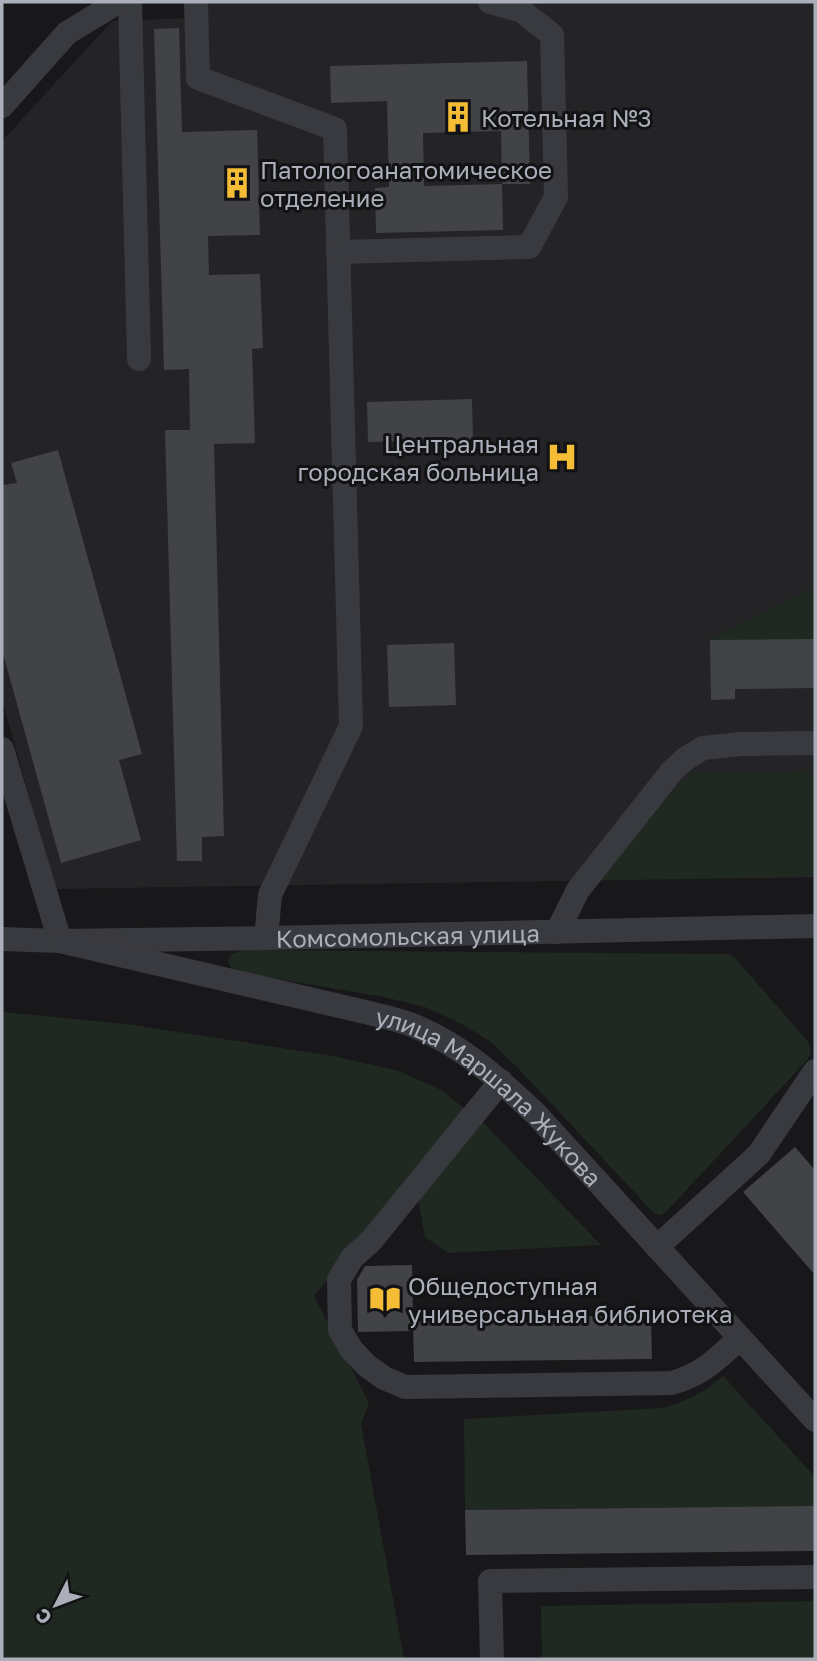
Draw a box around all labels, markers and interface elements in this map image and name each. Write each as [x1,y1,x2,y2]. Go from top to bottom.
building icon: Котельная №3 [441,100,475,134]
place label: Котельная №3 [481,103,652,132]
place label: Патологоанатомическое отделение [260,155,552,212]
building icon: Патологоанатомическое отделение [220,166,254,200]
place label: Центральная городская больница [297,429,539,486]
hospital icon: Центральная городская больница [545,440,579,474]
street label: Комсомольская улица [276,918,540,952]
street label: улица Маршала Жукова [373,1001,608,1192]
place label: Общедоступная универсальная библиотека [408,1271,732,1328]
library icon: Общедоступная универсальная библиотека [368,1282,402,1316]
north arrow [21,1570,91,1640]
text: С [30,1604,56,1629]

